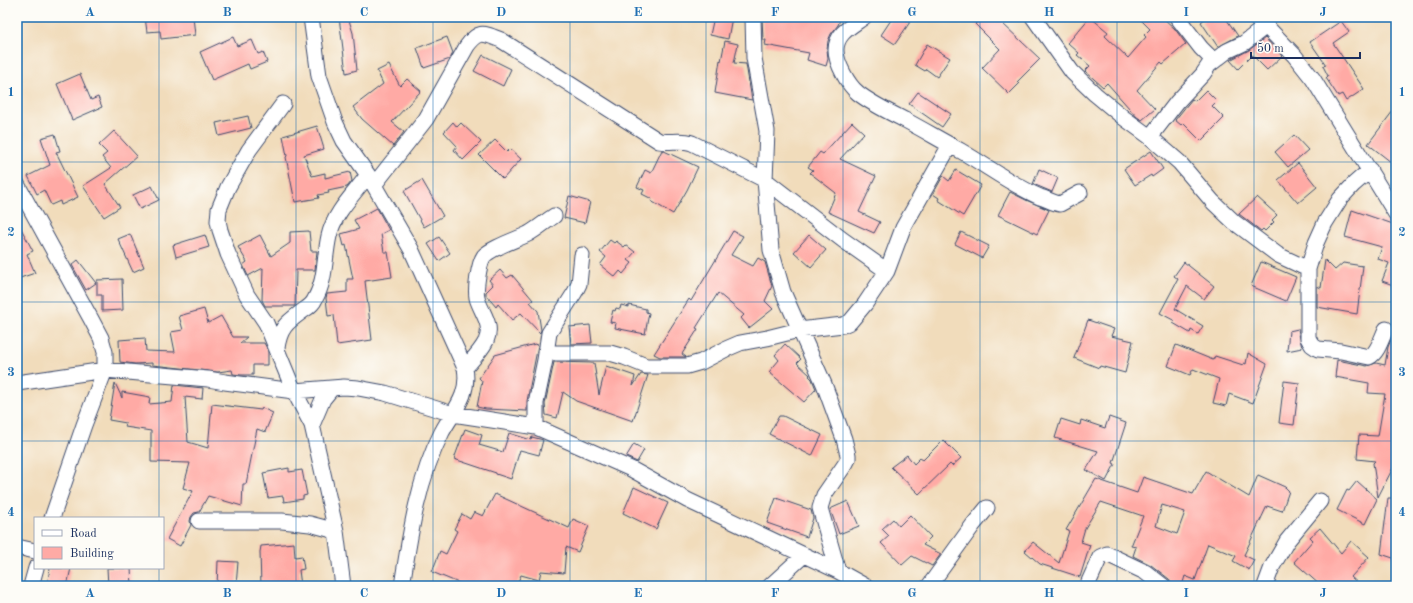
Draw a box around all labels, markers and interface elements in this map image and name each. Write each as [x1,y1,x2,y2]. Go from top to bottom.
text: A [85,6,95,19]
text: B [222,6,232,19]
text: C [360,6,368,19]
text: D [496,6,506,19]
text: E [634,6,643,19]
text: F [771,6,780,19]
text: G [907,6,917,19]
text: H [1044,6,1055,19]
text: I [1183,6,1189,19]
text: J [1319,6,1327,19]
scale bar [1251,34,1360,60]
text: 50 m [1257,42,1284,55]
text: 1 [7,86,15,99]
text: 1 [1398,86,1406,99]
text: 2 [7,226,15,239]
text: 2 [1398,226,1406,239]
text: 3 [7,366,15,379]
text: 3 [1398,366,1406,379]
text: 4 [7,506,15,519]
text: 4 [1398,506,1406,519]
legend [34,517,164,569]
text: Road [70,528,97,540]
text: Building [70,548,114,560]
text: A [85,587,95,600]
text: B [222,587,232,600]
text: C [360,587,368,600]
text: D [496,587,506,600]
text: E [634,587,643,600]
text: F [771,587,780,600]
text: G [907,587,917,600]
text: H [1044,587,1055,600]
text: I [1183,587,1189,600]
text: J [1319,587,1327,600]

